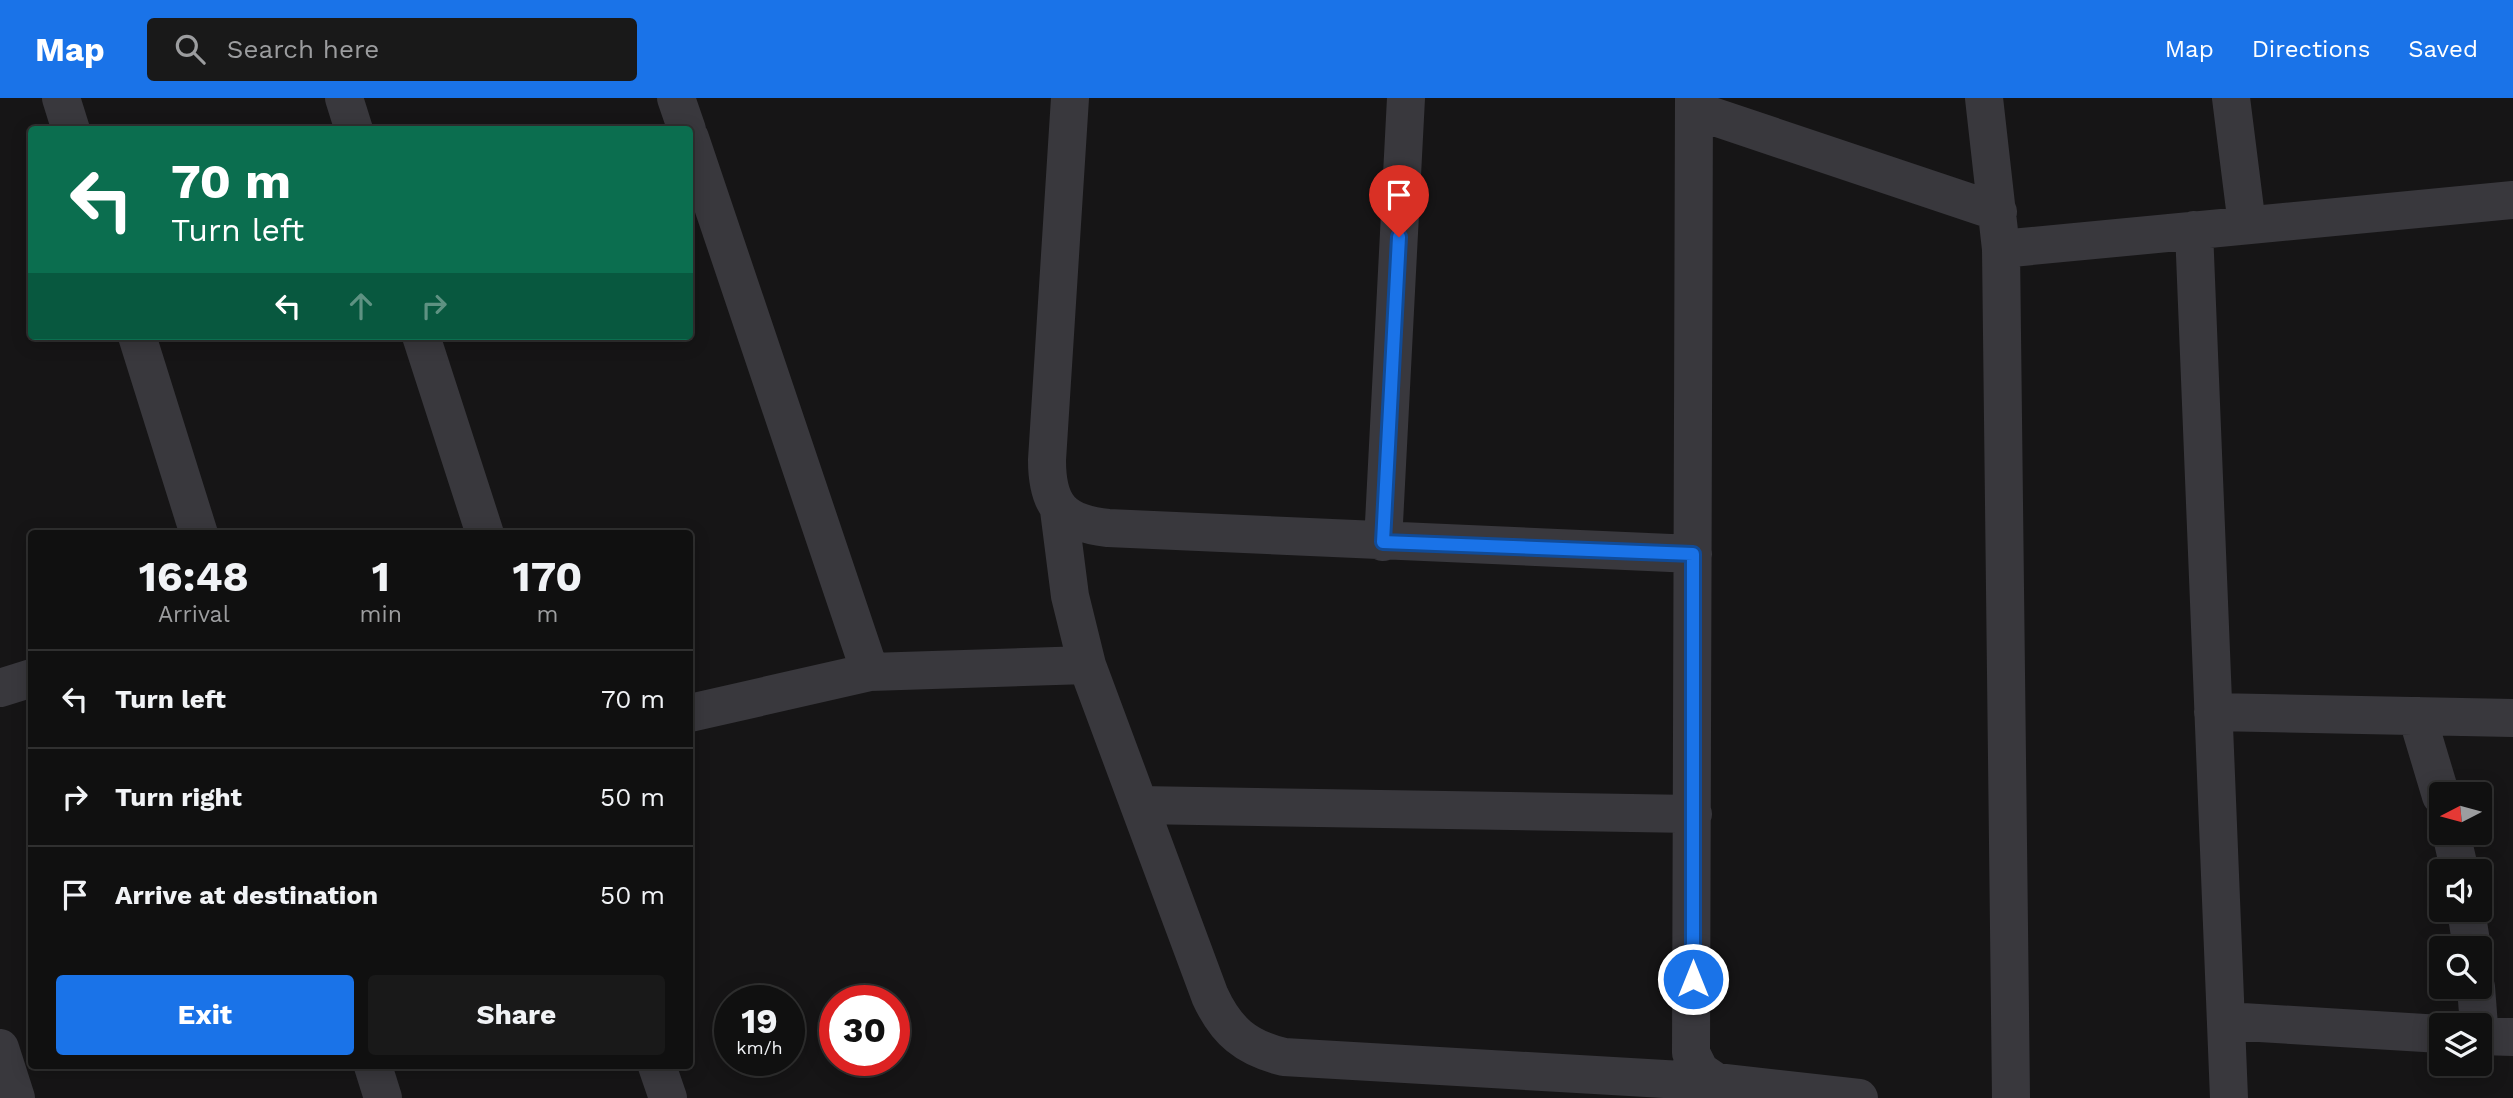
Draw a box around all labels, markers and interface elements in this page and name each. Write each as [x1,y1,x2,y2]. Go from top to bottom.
search box [147,18,637,81]
text: Map [35,30,105,69]
icon: search [171,30,209,68]
text: Search here [227,34,379,64]
text: Map [2165,35,2214,63]
text: Directions [2252,35,2370,63]
text: Saved [2408,35,2478,63]
text: 70 m [171,152,291,210]
icon: left [56,154,147,245]
pin [1369,165,1429,237]
icon: arrive [1380,176,1418,214]
text: Turn left [171,211,304,249]
icon: left [269,287,307,325]
icon: ahead [342,287,380,325]
icon: right [415,287,453,325]
text: 16:48 [139,552,249,601]
text: 1 [372,552,390,601]
text: 170 [513,552,582,601]
text: Arrival [158,601,230,628]
text: min [360,601,402,628]
text: m [536,601,558,628]
icon: left [56,680,94,718]
text: Turn left [115,684,226,714]
text: 70 m [601,684,665,714]
icon: right [56,778,94,816]
text: Turn right [115,782,242,812]
text: 50 m [600,782,665,812]
north arrow [2429,782,2492,845]
map controls [2429,782,2492,1076]
button: sound [2429,859,2492,922]
icon: arrive [56,876,94,914]
text: Arrive at destination [115,880,378,910]
text: 50 m [600,880,665,910]
button: search [2429,936,2492,999]
position arrow [1656,942,1730,1016]
button: Exit [56,975,354,1055]
button: Share [368,975,665,1055]
speed limit sign: 30 [819,985,910,1076]
text: 19 [741,1000,778,1042]
button: layers [2429,1013,2492,1076]
text: km/h [736,1037,783,1058]

